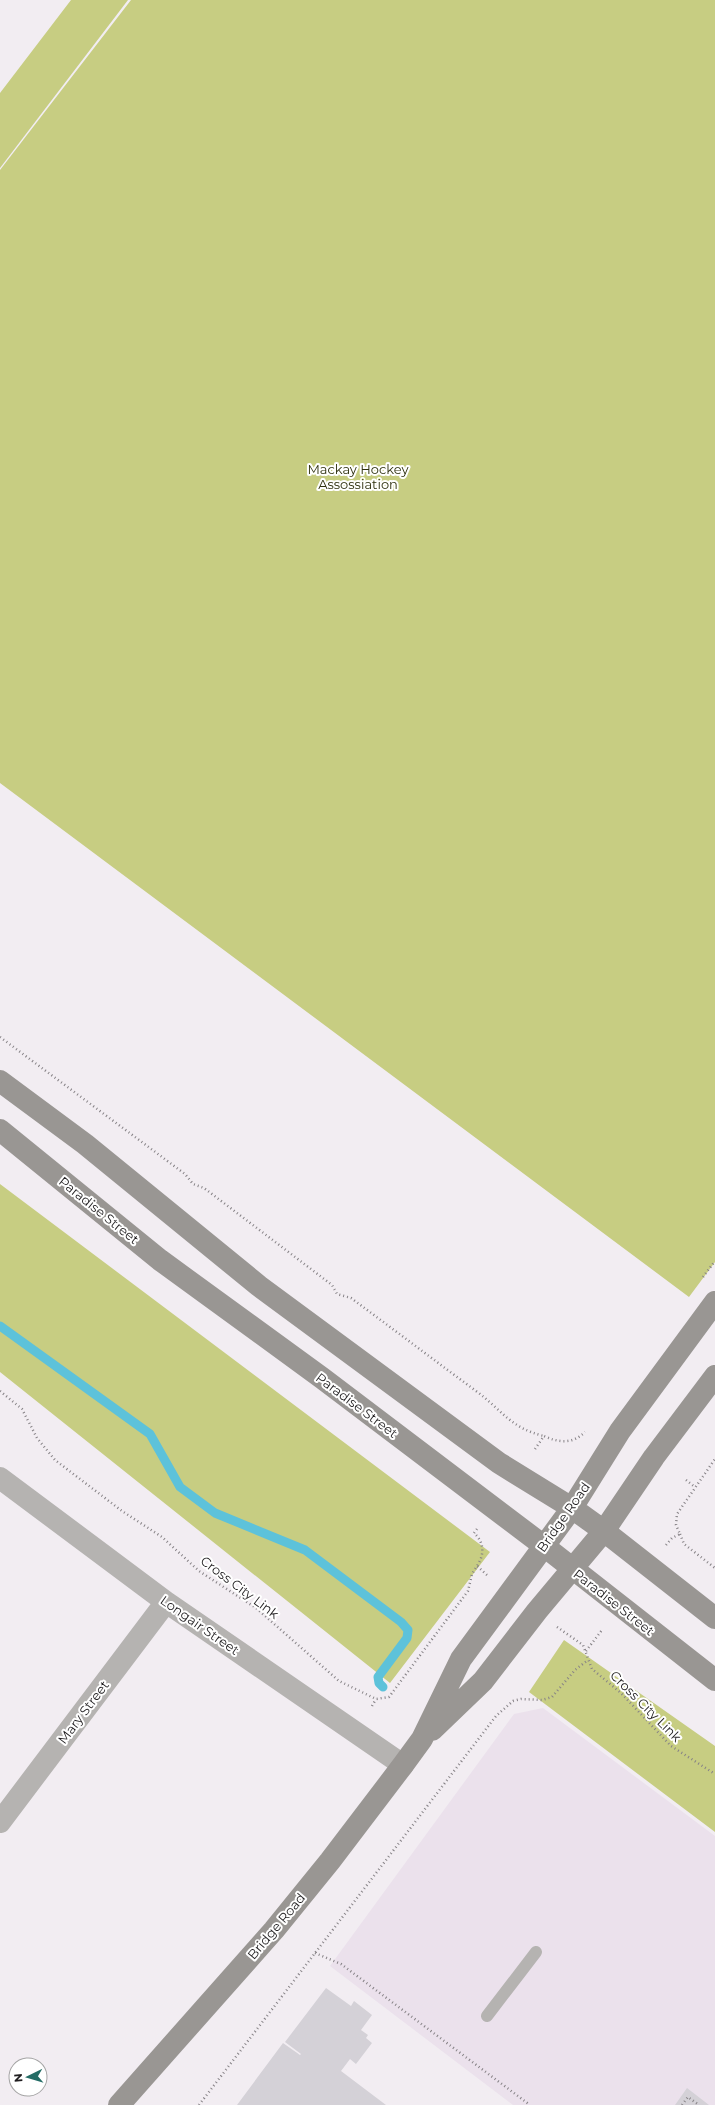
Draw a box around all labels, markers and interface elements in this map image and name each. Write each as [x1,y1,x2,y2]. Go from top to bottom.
park label: Mackay Hockey Assossiation [307,461,409,492]
street label: Paradise Street [56,1173,142,1247]
street label: Paradise Street [313,1369,401,1441]
street label: Bridge Road [533,1479,593,1555]
street label: Cross City Link [198,1552,283,1622]
street label: Paradise Street [570,1565,658,1639]
street label: Longair Street [158,1592,242,1658]
street label: Cross City Link [607,1667,685,1745]
street label: Mary Street [54,1677,112,1747]
street label: Bridge Road [244,1890,308,1962]
north arrow [8,2057,48,2097]
text: N [11,2073,25,2083]

